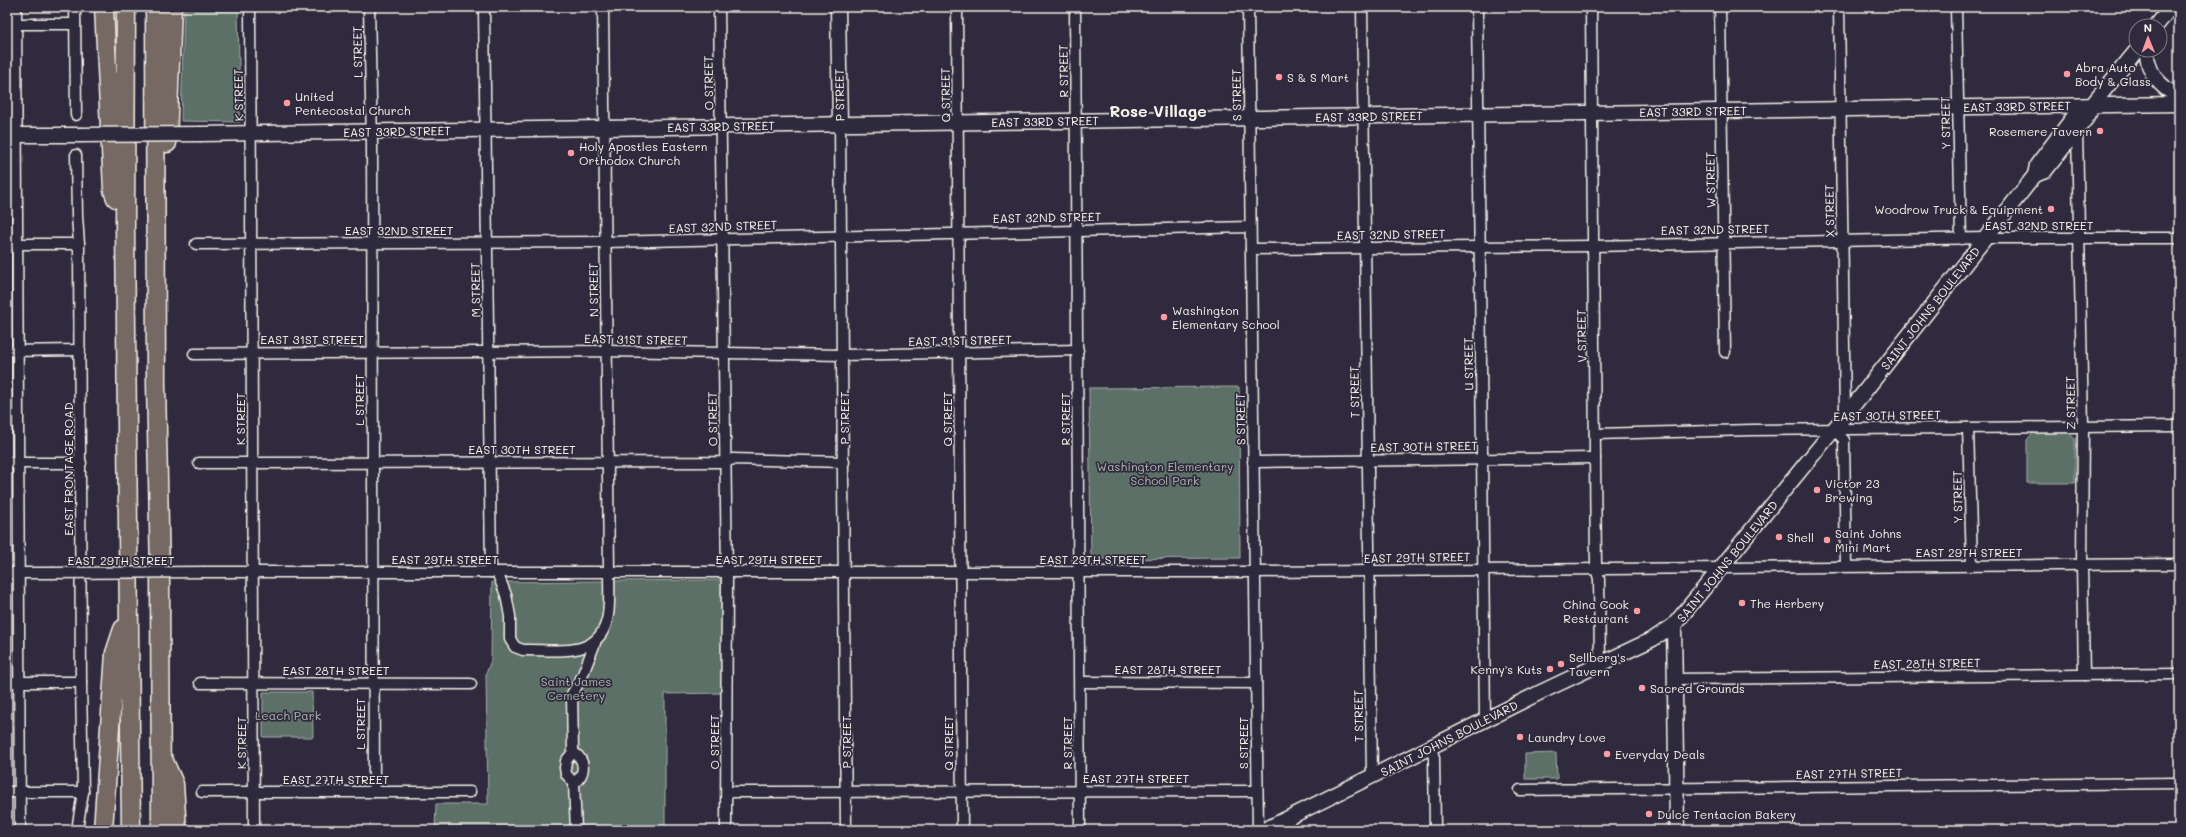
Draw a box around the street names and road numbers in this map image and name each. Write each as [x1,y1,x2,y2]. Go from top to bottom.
street label: L STREET [349,26,365,78]
street label: R STREET [1055,44,1071,98]
street label: O STREET [700,55,716,111]
street label: Q STREET [937,67,953,123]
street label: K STREET [230,68,246,121]
street label: P STREET [831,68,847,122]
street label: S STREET [1228,68,1244,121]
street label: Y STREET [1937,96,1953,150]
street label: EAST 33RD STREET [1963,97,2071,115]
street label: EAST 33RD STREET [1639,102,1747,120]
street label: EAST 33RD STREET [1315,107,1423,125]
street label: EAST 33RD STREET [991,112,1099,130]
street label: EAST 33RD STREET [667,117,775,135]
street label: EAST 33RD STREET [343,122,451,140]
street label: W STREET [1702,152,1718,208]
street label: X STREET [1821,184,1837,238]
street label: EAST 32ND STREET [993,208,1102,226]
street label: EAST 32ND STREET [668,216,778,236]
street label: EAST 32ND STREET [1985,217,2094,233]
street label: EAST 32ND STREET [1661,220,1770,238]
street label: EAST 32ND STREET [345,222,454,238]
street label: EAST 32ND STREET [1337,225,1446,243]
street label: SAINT JOHNS BOULEVARD [1877,243,1983,373]
street label: M STREET [467,262,483,318]
street label: N STREET [585,262,601,317]
street label: V STREET [1573,309,1589,363]
street label: EAST 31ST STREET [584,330,688,348]
street label: EAST 31ST STREET [260,331,364,347]
street label: EAST 31ST STREET [908,331,1012,349]
street label: U STREET [1460,337,1476,391]
street label: T STREET [1346,366,1362,418]
street label: L STREET [351,374,367,426]
street label: Z STREET [2062,376,2078,430]
street label: O STREET [704,391,720,447]
street label: P STREET [836,391,852,444]
street label: Q STREET [939,391,955,446]
street label: K STREET [232,392,248,445]
street label: R STREET [1057,392,1073,446]
street label: S STREET [1232,392,1248,445]
street label: EAST FRONTAGE ROAD [60,402,76,536]
street label: EAST 30TH STREET [1833,406,1941,424]
street label: EAST 30TH STREET [1370,437,1478,455]
street label: EAST 30TH STREET [468,441,576,457]
street label: Y STREET [1949,470,1965,524]
street label: SAINT JOHNS BOULEVARD [1673,497,1781,625]
street label: EAST 29TH STREET [1916,544,2023,560]
street label: EAST 29TH STREET [1363,548,1471,566]
street label: EAST 29TH STREET [392,551,499,567]
street label: EAST 29TH STREET [716,551,823,567]
street label: EAST 29TH STREET [1040,551,1147,567]
street label: EAST 29TH STREET [68,552,175,568]
street label: EAST 28TH STREET [1873,654,1981,672]
street label: EAST 28TH STREET [1114,661,1222,677]
street label: EAST 28TH STREET [282,662,390,678]
street label: T STREET [1350,690,1366,742]
street label: SAINT JOHNS BOULEVARD [1378,696,1520,780]
street label: L STREET [352,698,368,750]
street label: O STREET [706,714,722,769]
street label: P STREET [838,715,854,768]
street label: Q STREET [940,715,956,770]
street label: K STREET [233,716,249,769]
street label: R STREET [1059,716,1075,770]
street label: S STREET [1235,717,1251,769]
street label: EAST 27TH STREET [1796,764,1903,782]
street label: EAST 27TH STREET [1083,770,1190,786]
street label: EAST 27TH STREET [283,771,390,787]

